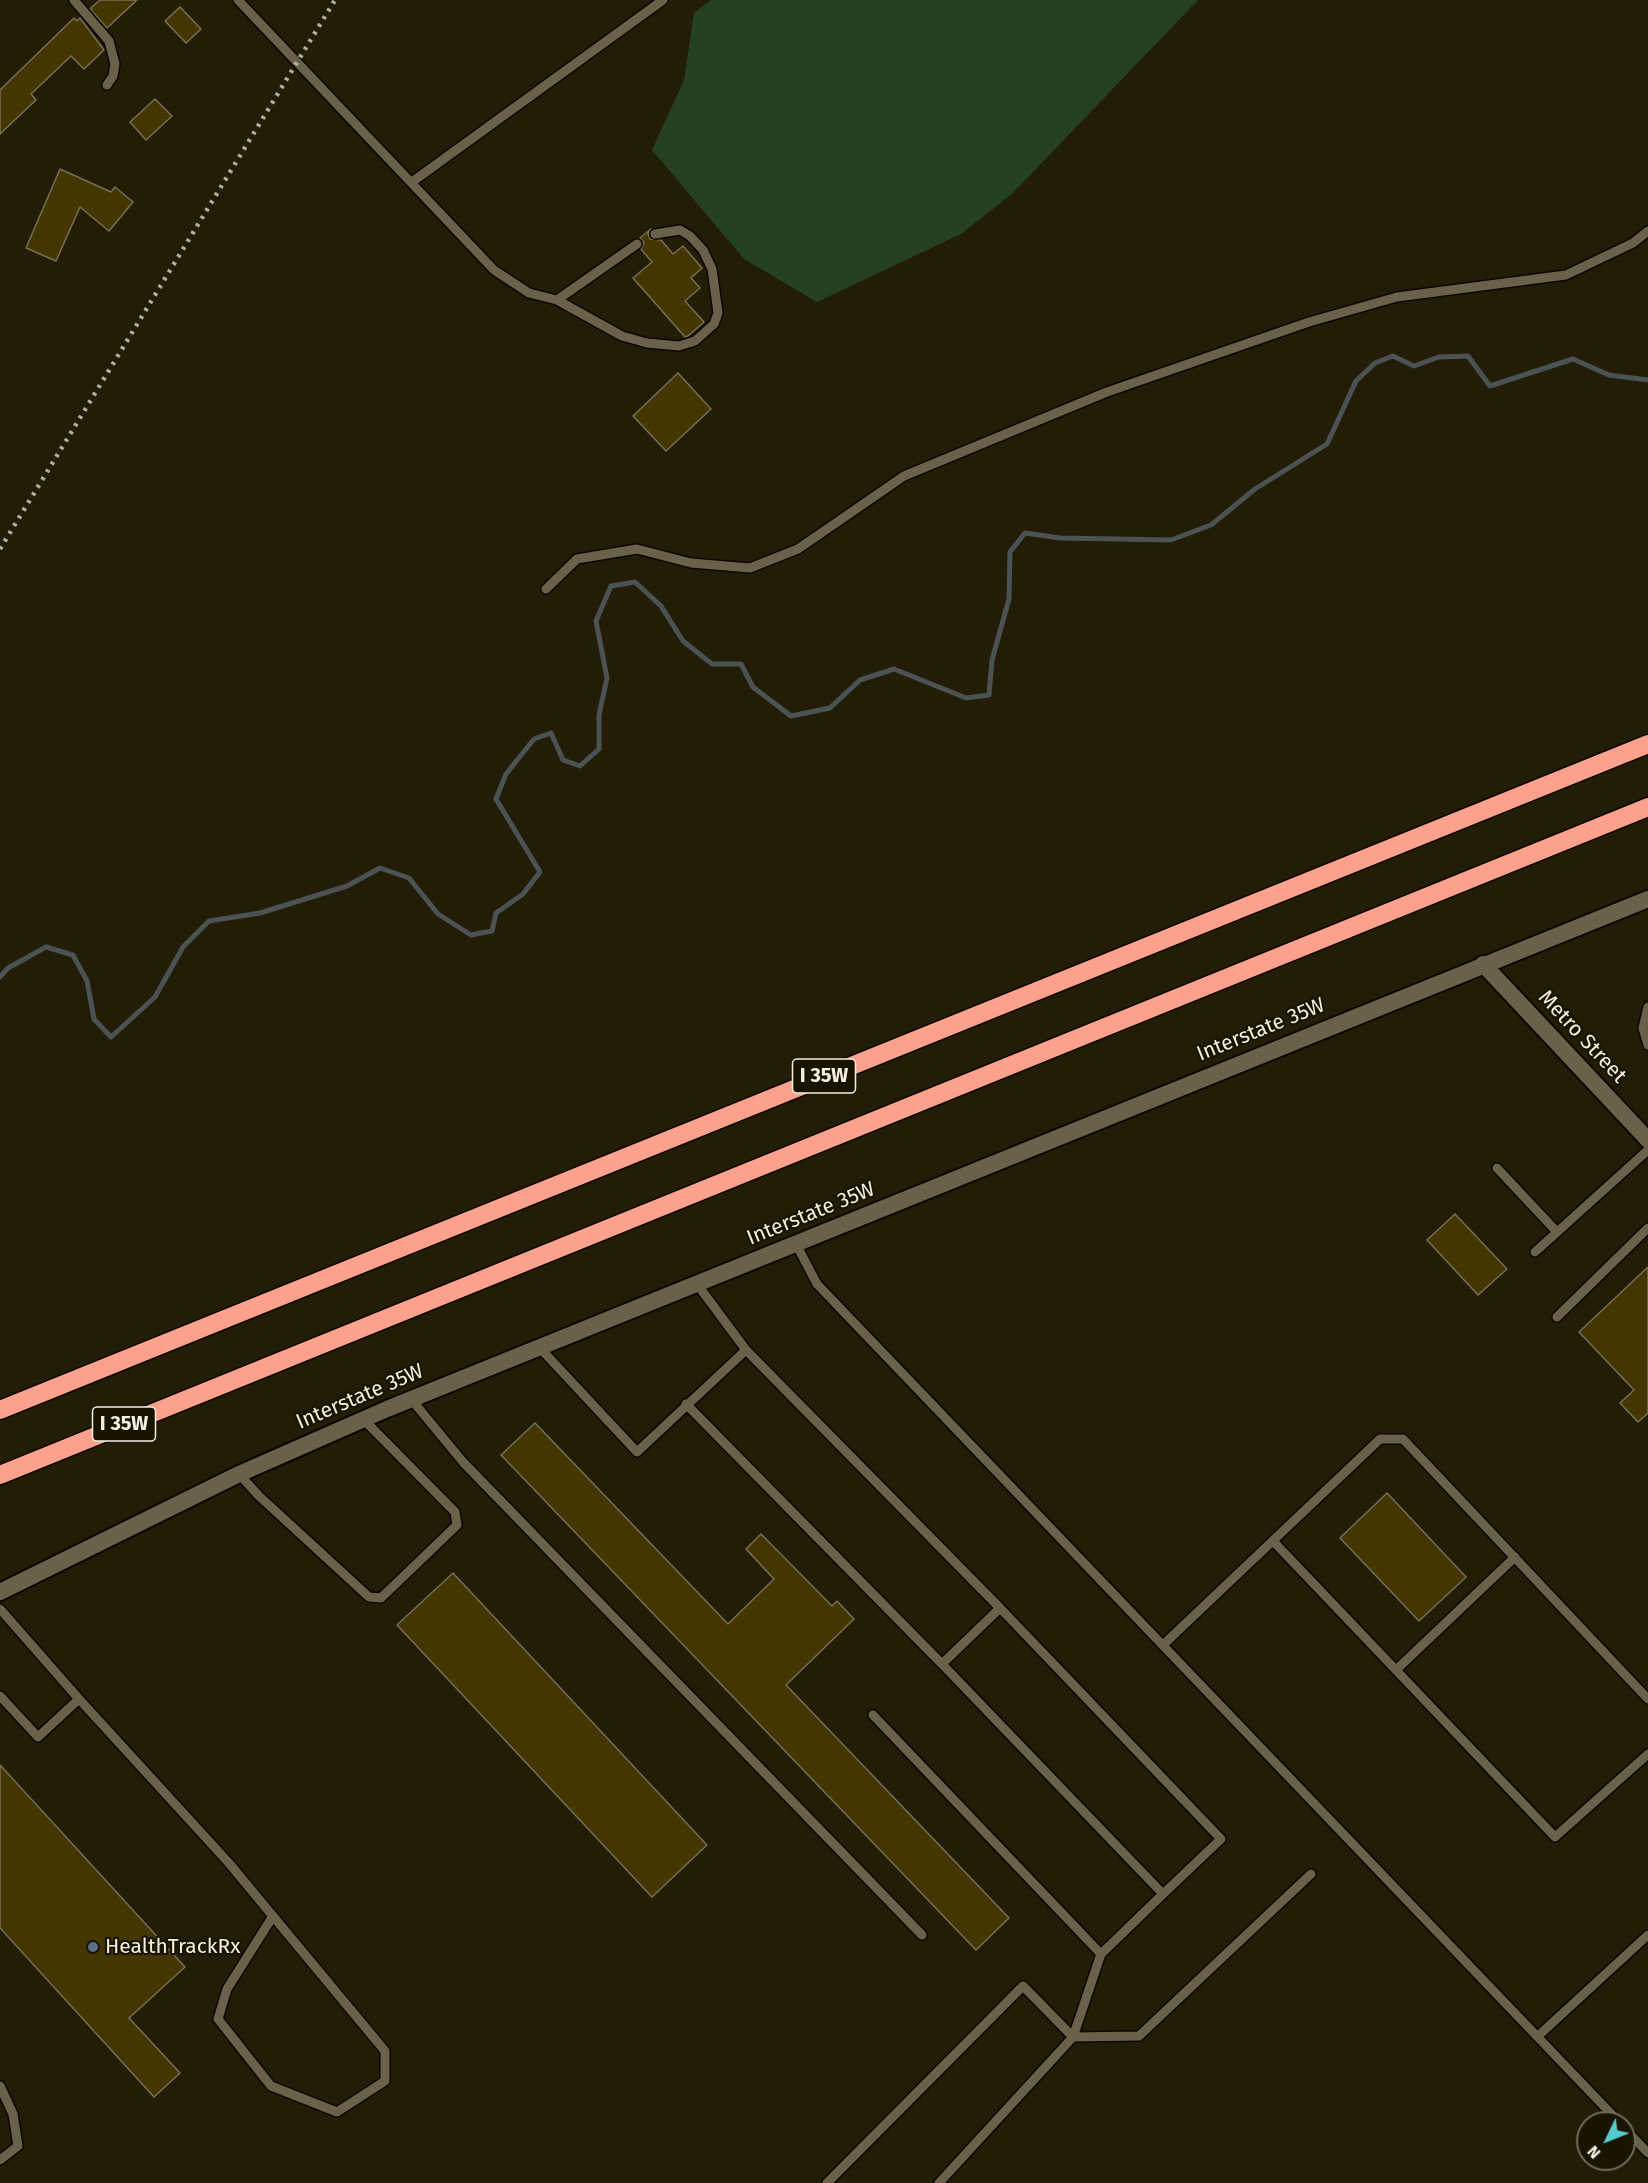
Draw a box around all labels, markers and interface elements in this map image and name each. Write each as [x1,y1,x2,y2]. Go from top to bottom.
street label: Metro Street [1533,985,1631,1089]
street label: Interstate 35W [1193,993,1329,1067]
road number: I 35W [792,1059,856,1093]
street label: Interstate 35W [743,1177,879,1251]
street label: Interstate 35W [293,1359,427,1435]
road number: I 35W [92,1407,156,1441]
place label: HealthTrackRx [105,1934,240,1960]
marker: HealthTrackRx [86,1940,100,1954]
north arrow [1576,2111,1636,2171]
text: N [1583,2142,1605,2163]

